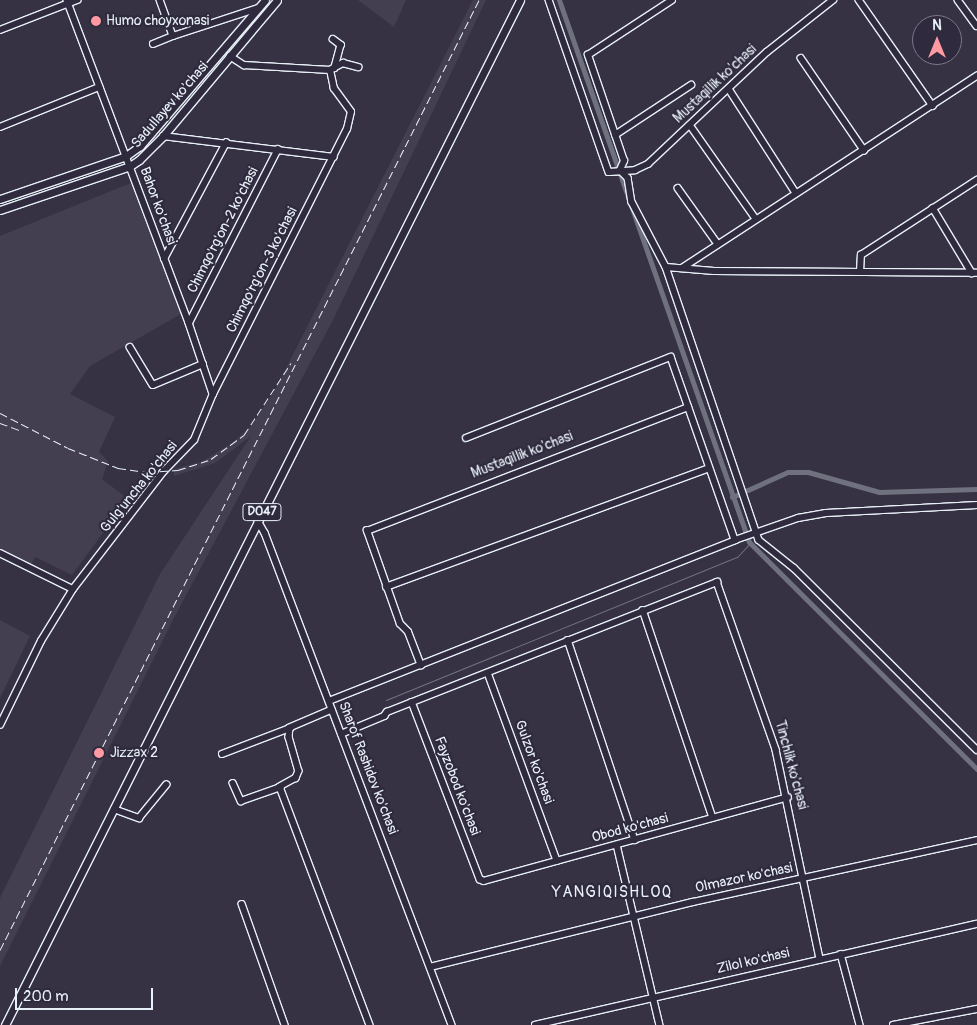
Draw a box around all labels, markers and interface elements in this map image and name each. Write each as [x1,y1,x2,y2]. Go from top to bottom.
place label: Humo choyxonasi [106,13,209,29]
marker: Humo choyxonasi [90,15,102,27]
north arrow [912,15,962,65]
text: N [932,17,942,34]
street label: Mustaqillik ko'chasi [670,41,760,127]
street label: Sadullayev ko'chasi [128,58,212,152]
street label: Chimqo'rg'on-2 ko'chasi [184,164,262,296]
street label: Bahor ko'chasi [136,165,180,247]
street label: Chimqo'rg'on-3 ko'chasi [223,204,301,336]
street label: Mustaqillik ko'chasi [469,428,575,482]
street label: Gulg'uncha ko'chasi [97,438,181,536]
road number: D047 [242,502,282,522]
street label: Sharof Rashidov ko'chasi [335,699,401,837]
street label: Gulzor ko'chasi [511,718,557,806]
street label: Tinchlik ko'chasi [771,719,811,811]
street label: Fayzobod ko'chasi [430,734,484,838]
place label: Jizzax 2 [110,745,158,761]
marker: Jizzax 2 [92,746,106,760]
street label: Obod ko'chasi [590,810,670,846]
street label: Olmazor ko'chasi [694,859,794,897]
district label: YANGIQISHLOQ [550,882,674,902]
street label: Zilol ko'chasi [715,944,791,978]
scale bar [18,978,155,1010]
text: 200 m [23,987,68,1006]

